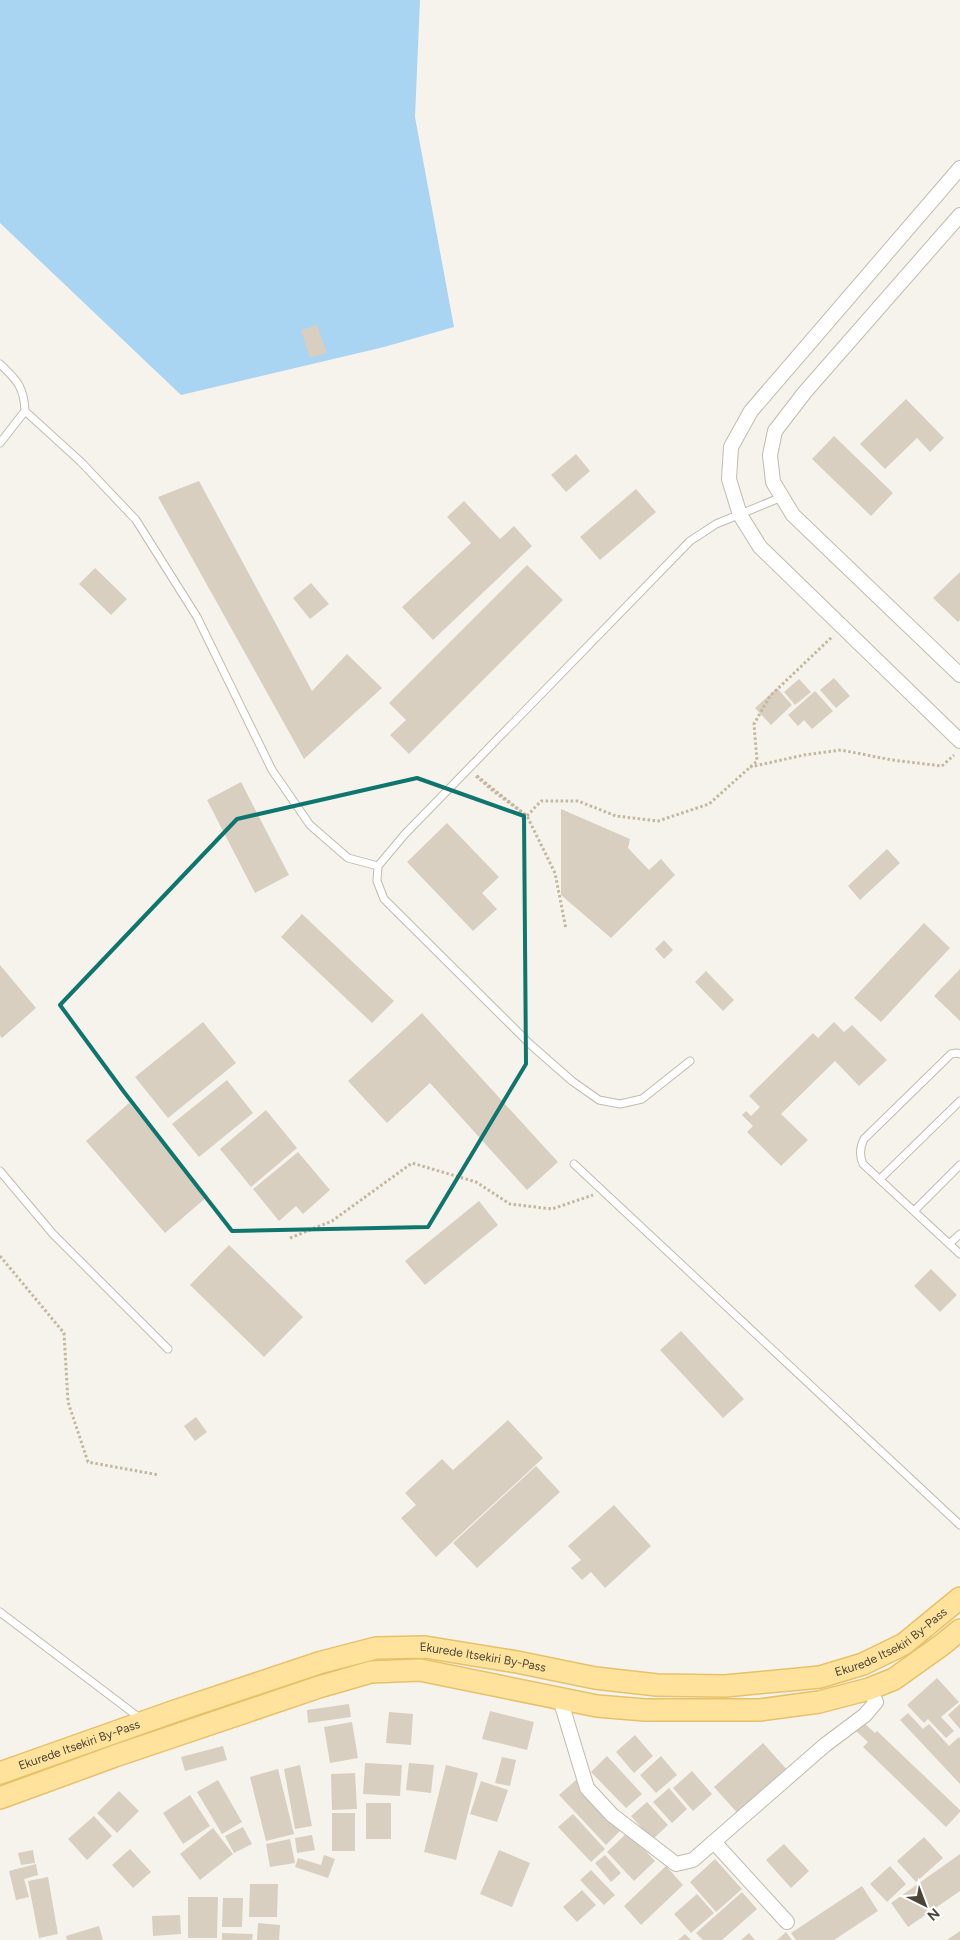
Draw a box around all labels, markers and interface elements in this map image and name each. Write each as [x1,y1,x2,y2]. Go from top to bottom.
street label: Ekurede Itsekiri By-Pass [833,1604,950,1679]
street label: Ekurede Itsekiri By-Pass [419,1640,548,1675]
street label: Ekurede Itsekiri By-Pass [16,1717,142,1773]
north arrow [900,1880,950,1930]
text: N [924,1904,943,1924]

